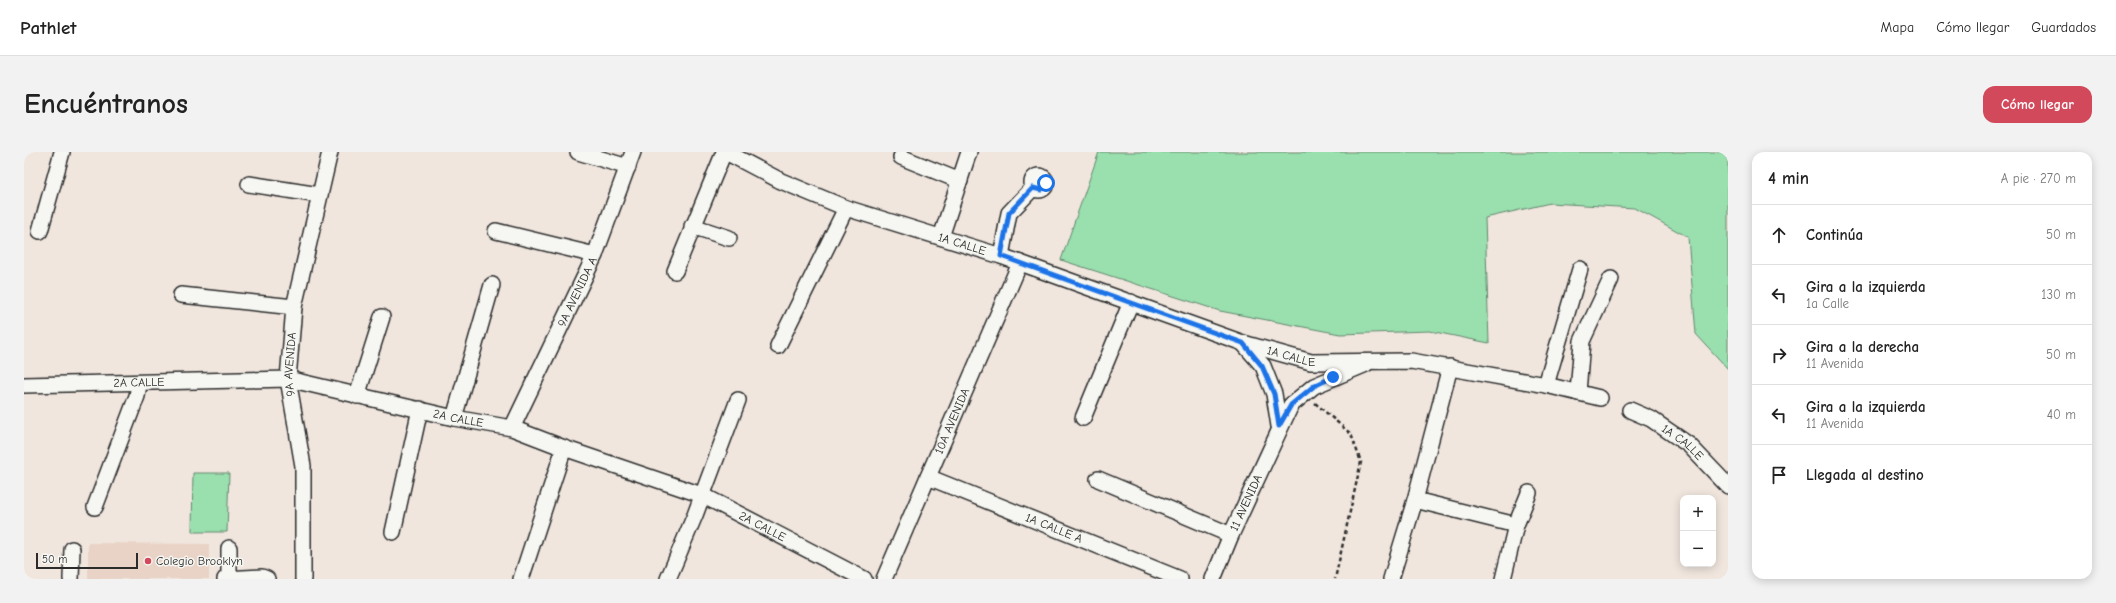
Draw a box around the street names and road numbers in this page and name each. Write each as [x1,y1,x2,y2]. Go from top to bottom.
street label: 1A CALLE [936,230,988,258]
street label: 9A AVENIDA A [555,255,600,329]
street label: 9A AVENIDA [281,332,299,398]
street label: 1A CALLE [1265,343,1315,369]
street label: 2A CALLE [113,375,165,390]
street label: 10A AVENIDA [932,386,972,456]
street label: 2A CALLE [432,406,485,430]
street label: 1A CALLE [1659,421,1706,463]
street label: 11 AVENIDA [1227,472,1265,533]
street label: 2A CALLE [737,508,788,544]
street label: 1A CALLE A [1023,510,1085,546]

